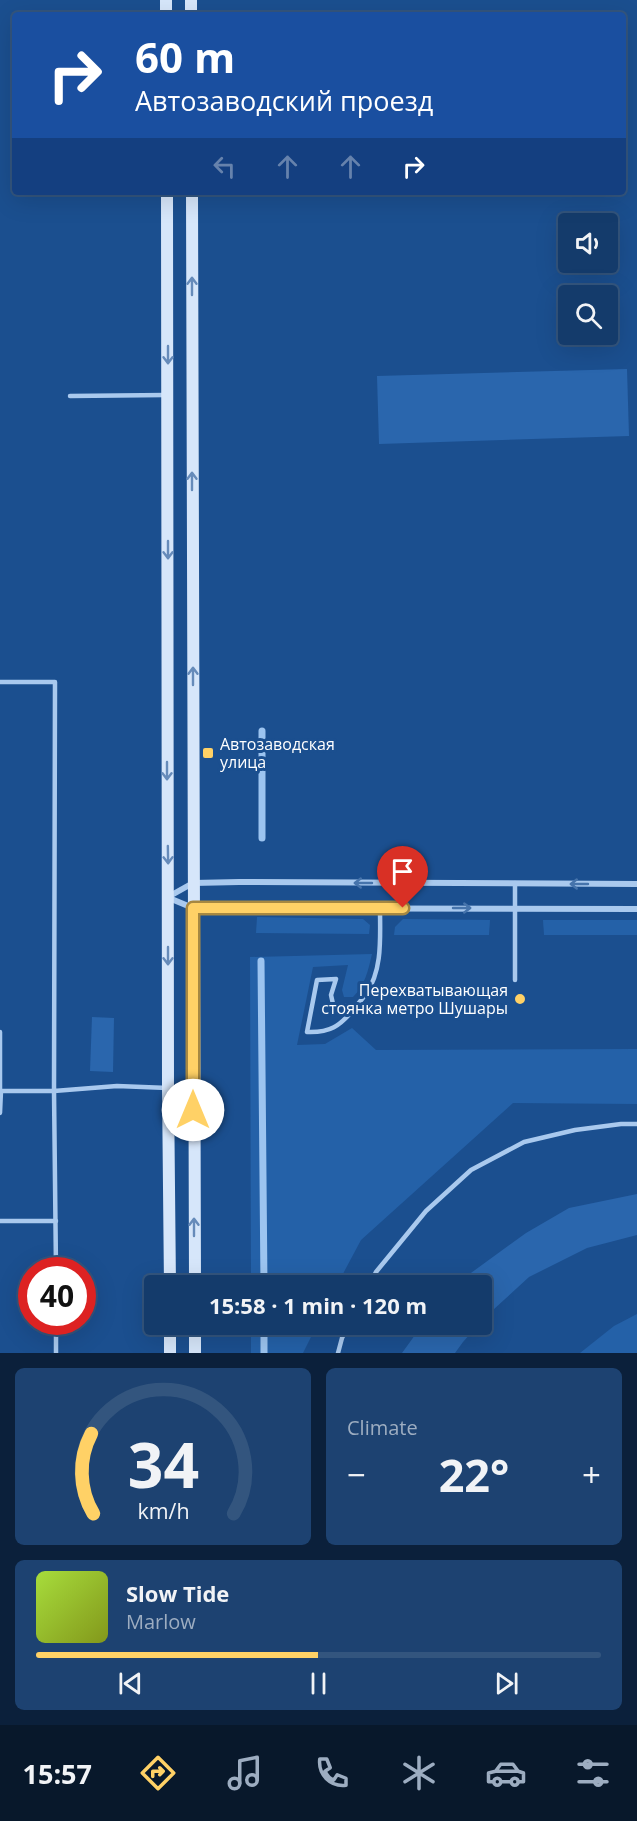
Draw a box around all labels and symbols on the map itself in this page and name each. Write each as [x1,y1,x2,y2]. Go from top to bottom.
one-way arrow [186,276,198,296]
one-way arrow [162,345,174,365]
one-way arrow [186,471,198,491]
one-way arrow [162,540,174,560]
one-way arrow [187,666,199,686]
place label: Автозаводская улица [220,733,335,773]
marker: Автозаводская улица [201,746,215,760]
one-way arrow [161,760,173,780]
one-way arrow [162,844,174,864]
pin [377,846,428,908]
one-way arrow [353,877,373,889]
one-way arrow [569,878,589,890]
one-way arrow [451,902,471,914]
one-way arrow [162,945,174,965]
place label: Перехватывающая стоянка метро Шушары [321,979,508,1019]
marker: Перехватывающая стоянка метро Шушары [513,992,527,1006]
position arrow [161,1078,225,1142]
one-way arrow [188,1218,200,1238]
speed limit sign: 40 [18,1257,96,1335]

